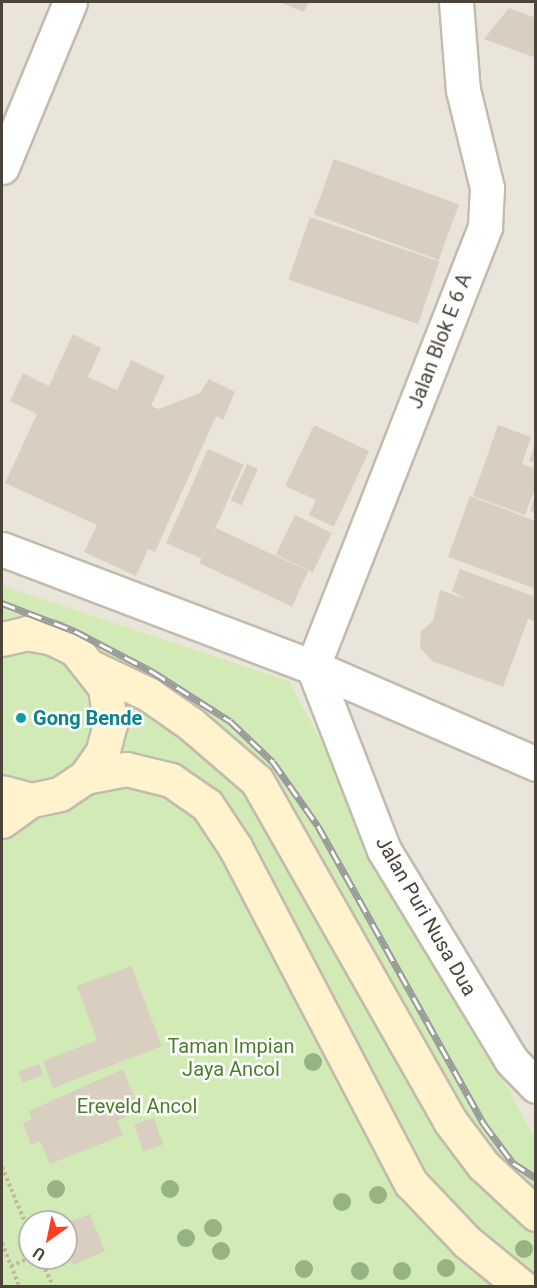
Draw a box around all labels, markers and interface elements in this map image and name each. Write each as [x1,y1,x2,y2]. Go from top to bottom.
street label: Jalan Blok E 6 A [403,270,477,412]
place label: Gong Bende [33,706,142,730]
marker: Gong Bende [14,711,28,725]
street label: Jalan Puri Nusa Dua [371,832,481,1000]
park label: Taman Impian Jaya Ancol [167,1034,295,1081]
park label: Ereveld Ancol [77,1094,197,1118]
north arrow [18,1210,78,1270]
text: U [29,1243,49,1265]

